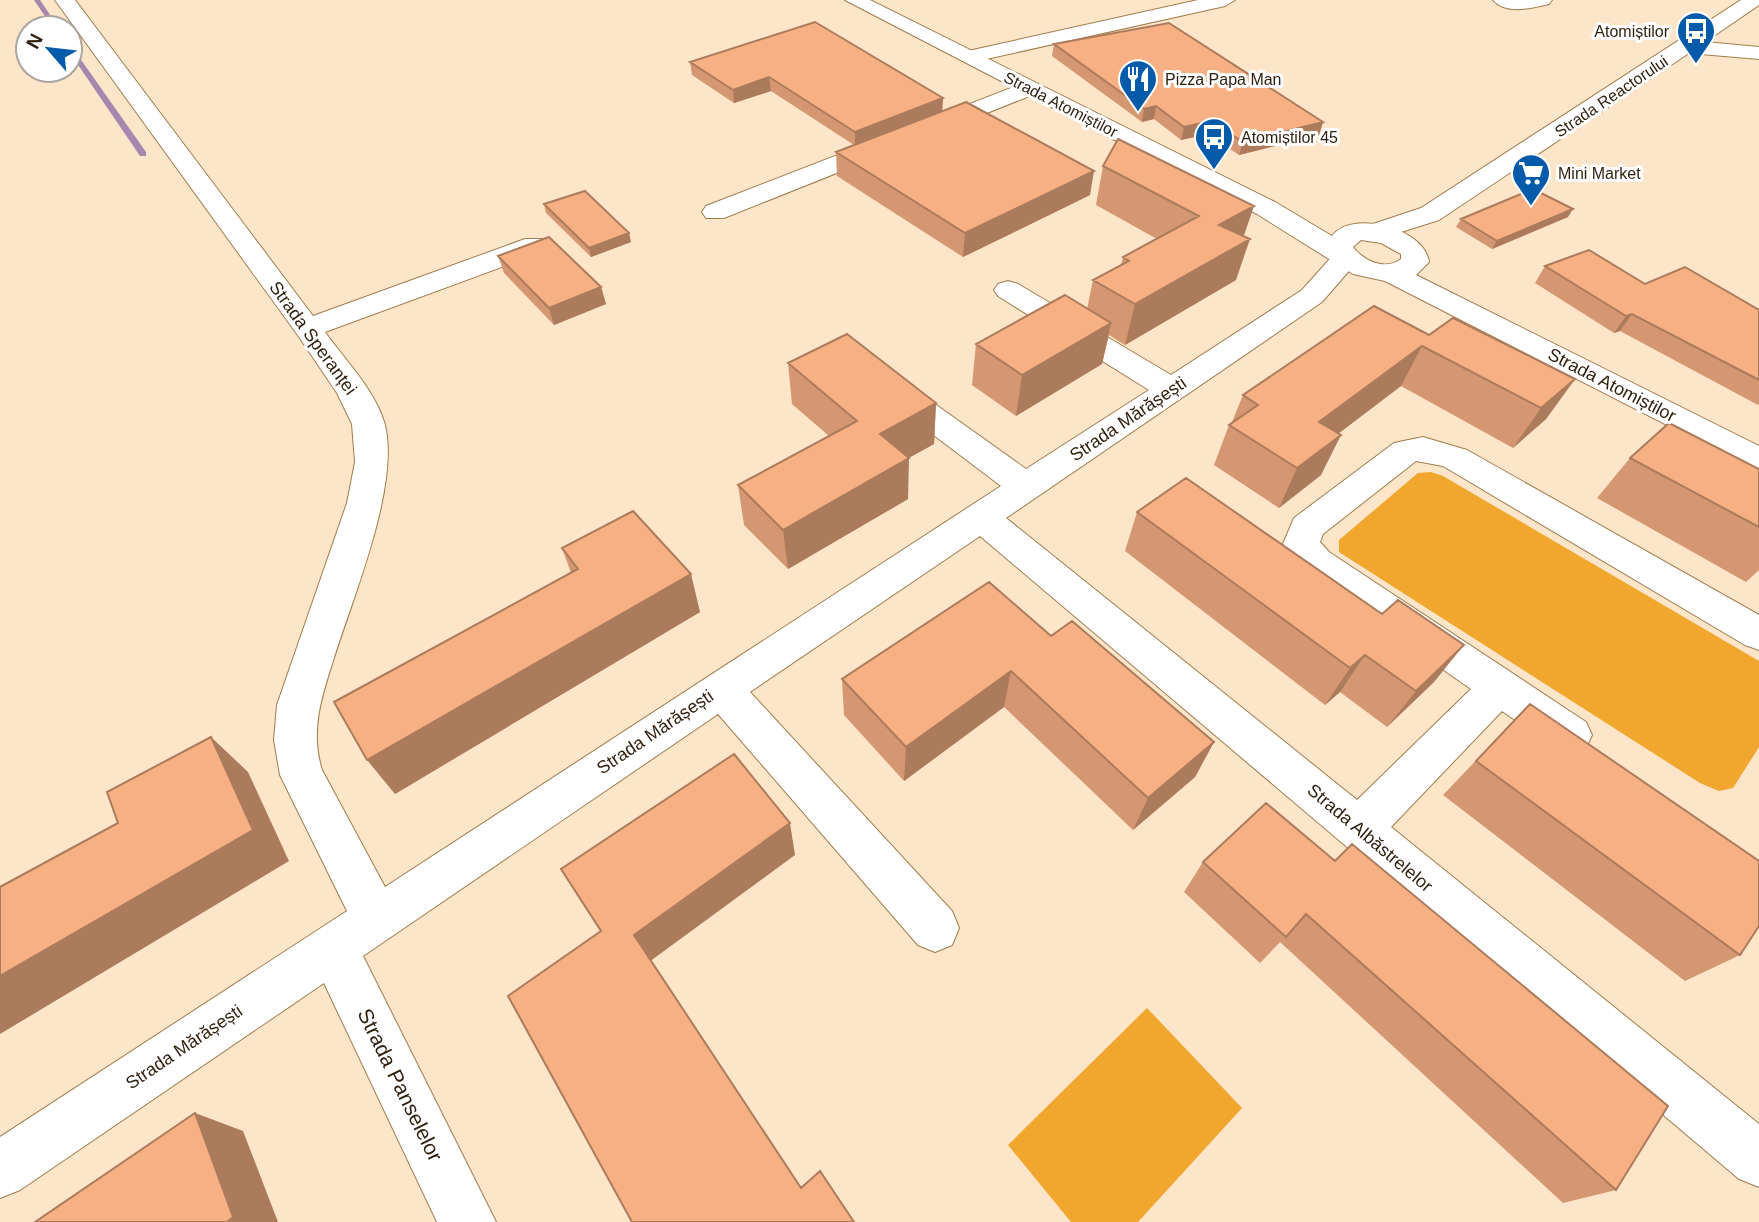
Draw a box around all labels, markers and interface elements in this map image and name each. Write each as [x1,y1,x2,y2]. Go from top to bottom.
bus stop icon: Atomiștilor [1675,10,1717,65]
north arrow [14,14,84,84]
place label: Atomiștilor [1594,23,1670,40]
text: N [22,30,47,52]
street label: Strada Reactorului [1552,52,1671,141]
restaurant icon: Pizza Papa Man [1117,58,1159,113]
street label: Strada Atomiștilor [1001,68,1121,141]
place label: Pizza Papa Man [1165,71,1282,88]
bus stop icon: Atomiștilor 45 [1193,116,1235,171]
place label: Atomiștilor 45 [1241,129,1338,146]
supermarket icon: Mini Market [1510,152,1552,207]
place label: Mini Market [1558,165,1641,182]
street label: Strada Speranței [265,277,361,399]
street label: Strada Atomiștilor [1545,344,1679,426]
street label: Strada Mărășești [1066,373,1190,465]
street label: Strada Mărășești [593,686,717,778]
street label: Strada Albăstrelelor [1303,780,1437,896]
street label: Strada Mărășești [122,1001,246,1093]
street label: Strada Panselelor [354,1005,447,1165]

